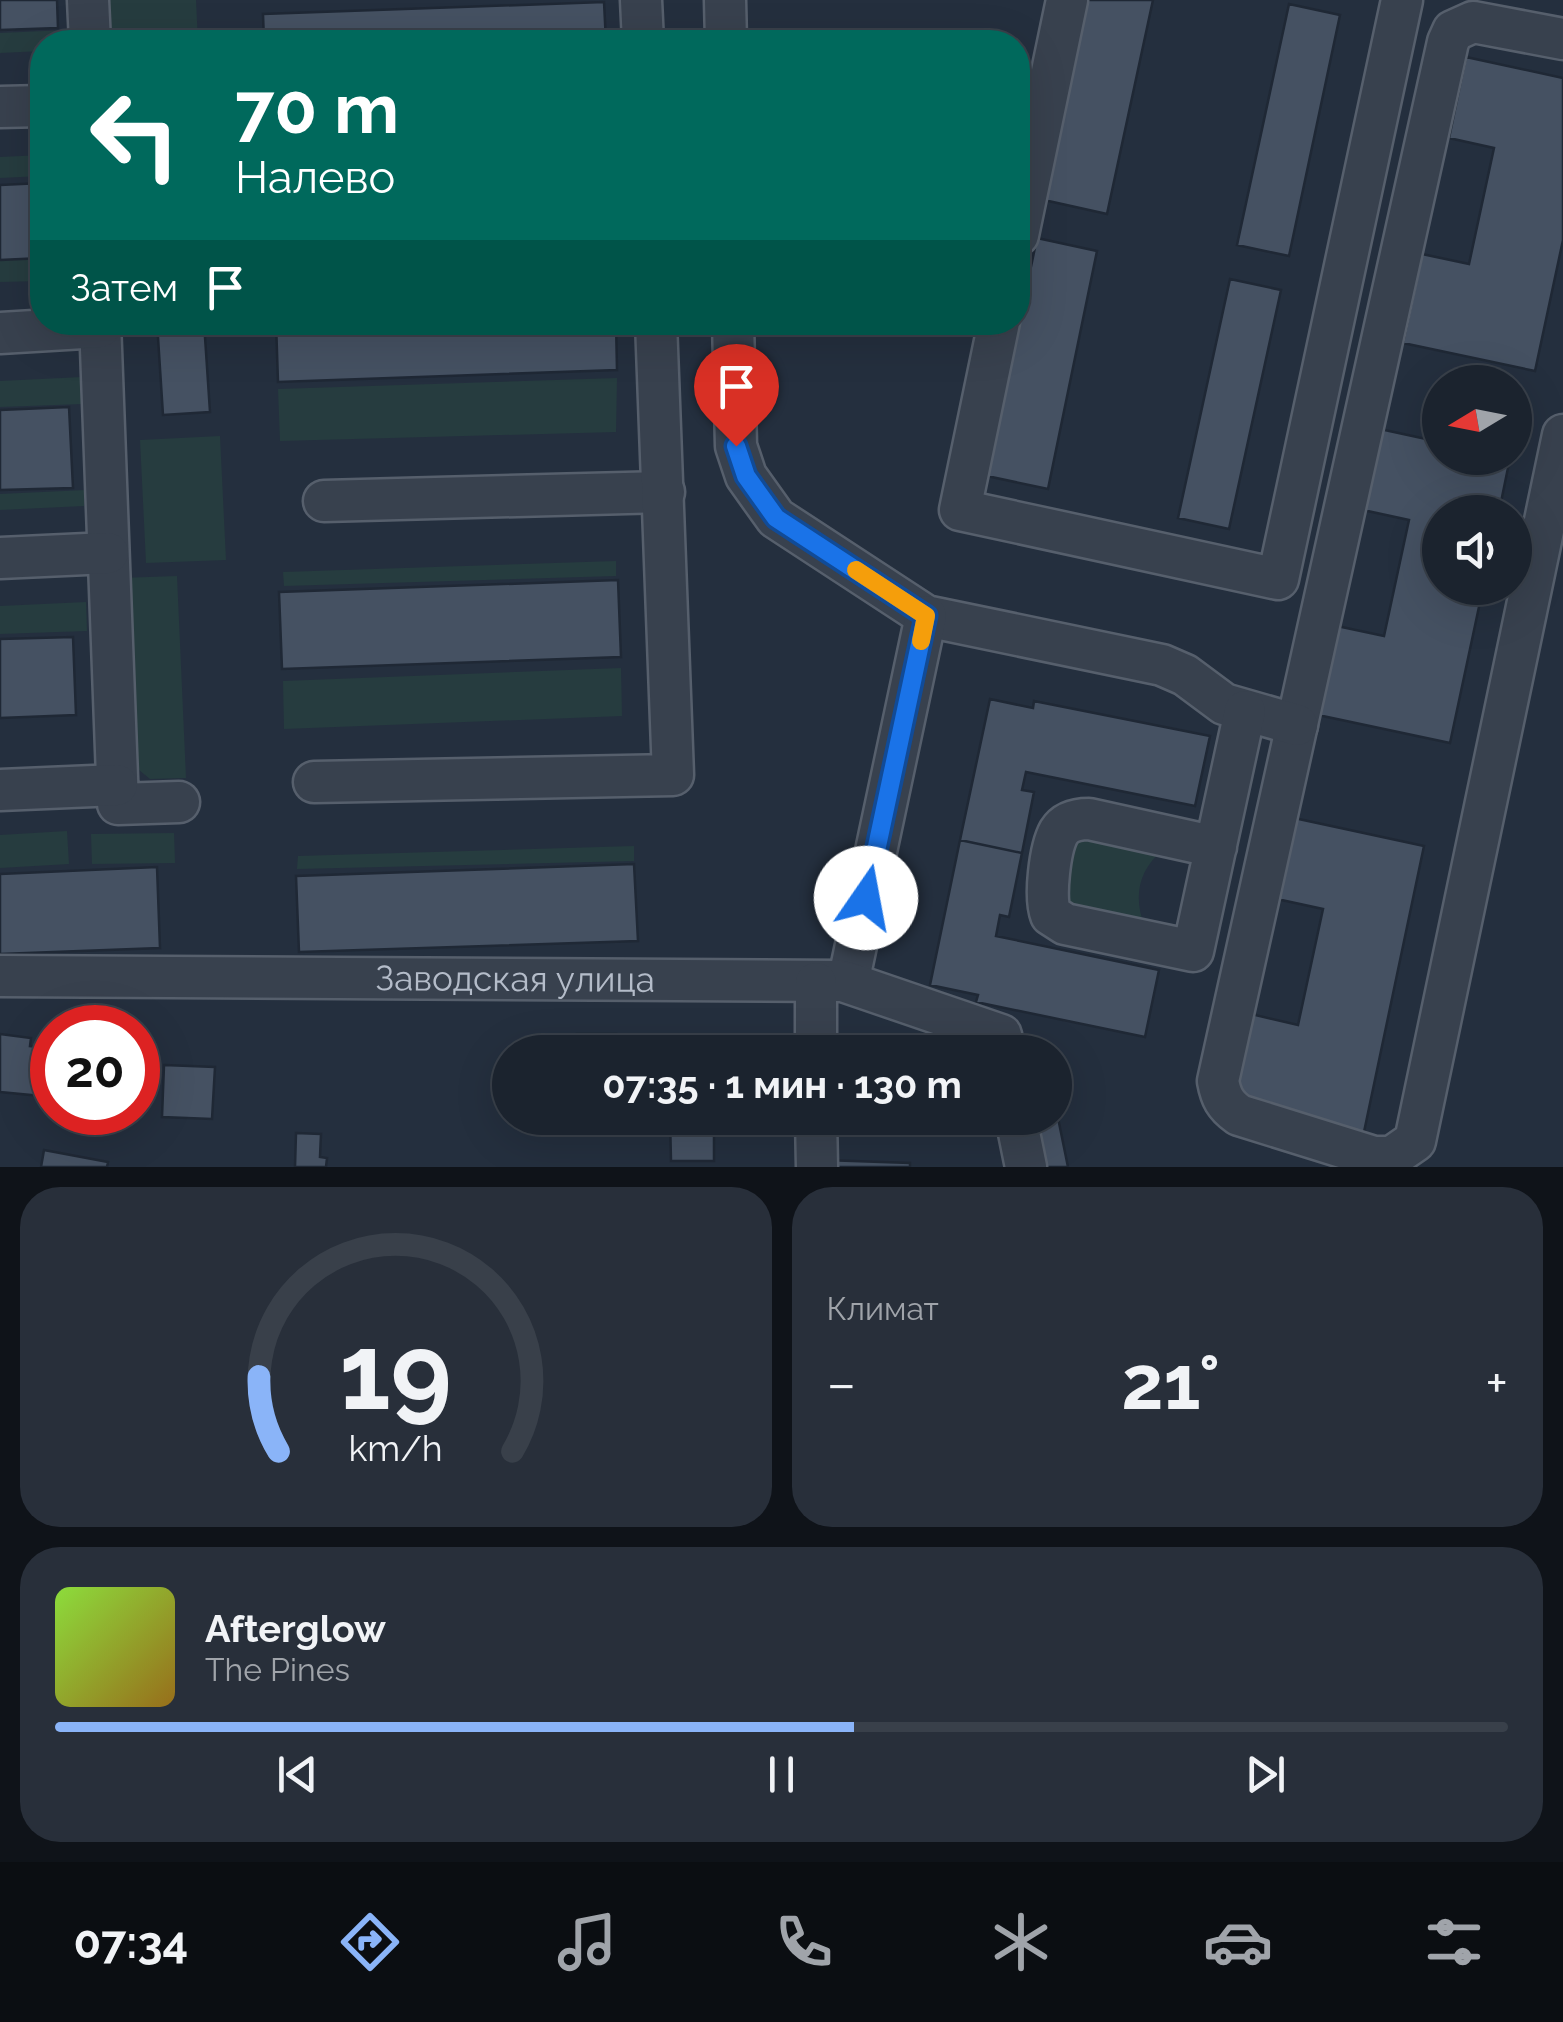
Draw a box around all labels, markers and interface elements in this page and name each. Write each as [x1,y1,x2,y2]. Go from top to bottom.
text: 70 m [235,67,399,149]
icon: left [70,70,200,200]
text: Налево [235,151,395,204]
icon: arrive [198,260,253,315]
text: Затем [70,265,178,310]
pin [694,344,779,447]
icon: arrive [709,359,764,414]
north arrow [1422,365,1532,475]
map controls [1422,365,1532,605]
button: sound [1422,495,1532,605]
position arrow [814,846,918,950]
street label: Заводская улица [375,957,655,1000]
speed limit sign: 20 [30,1005,160,1135]
text: 07:35 · 1 мин · 130 m [602,1062,962,1107]
text: Климат [827,1290,939,1327]
text: 19 [339,1311,452,1433]
text: 21° [1121,1338,1220,1427]
text: − [827,1351,856,1416]
text: + [1485,1351,1508,1416]
text: km/h [349,1427,443,1469]
text: Afterglow [205,1606,386,1651]
text: The Pines [205,1651,350,1688]
icon: previous [270,1747,325,1802]
icon: pause [754,1747,809,1802]
icon: next [1238,1747,1293,1802]
icon: directions [335,1907,405,1977]
icon: music [552,1907,622,1977]
icon: phone [769,1907,839,1977]
icon: climate [986,1907,1056,1977]
icon: car [1203,1907,1273,1977]
icon: filters [1419,1907,1489,1977]
text: 07:34 [73,1916,188,1969]

